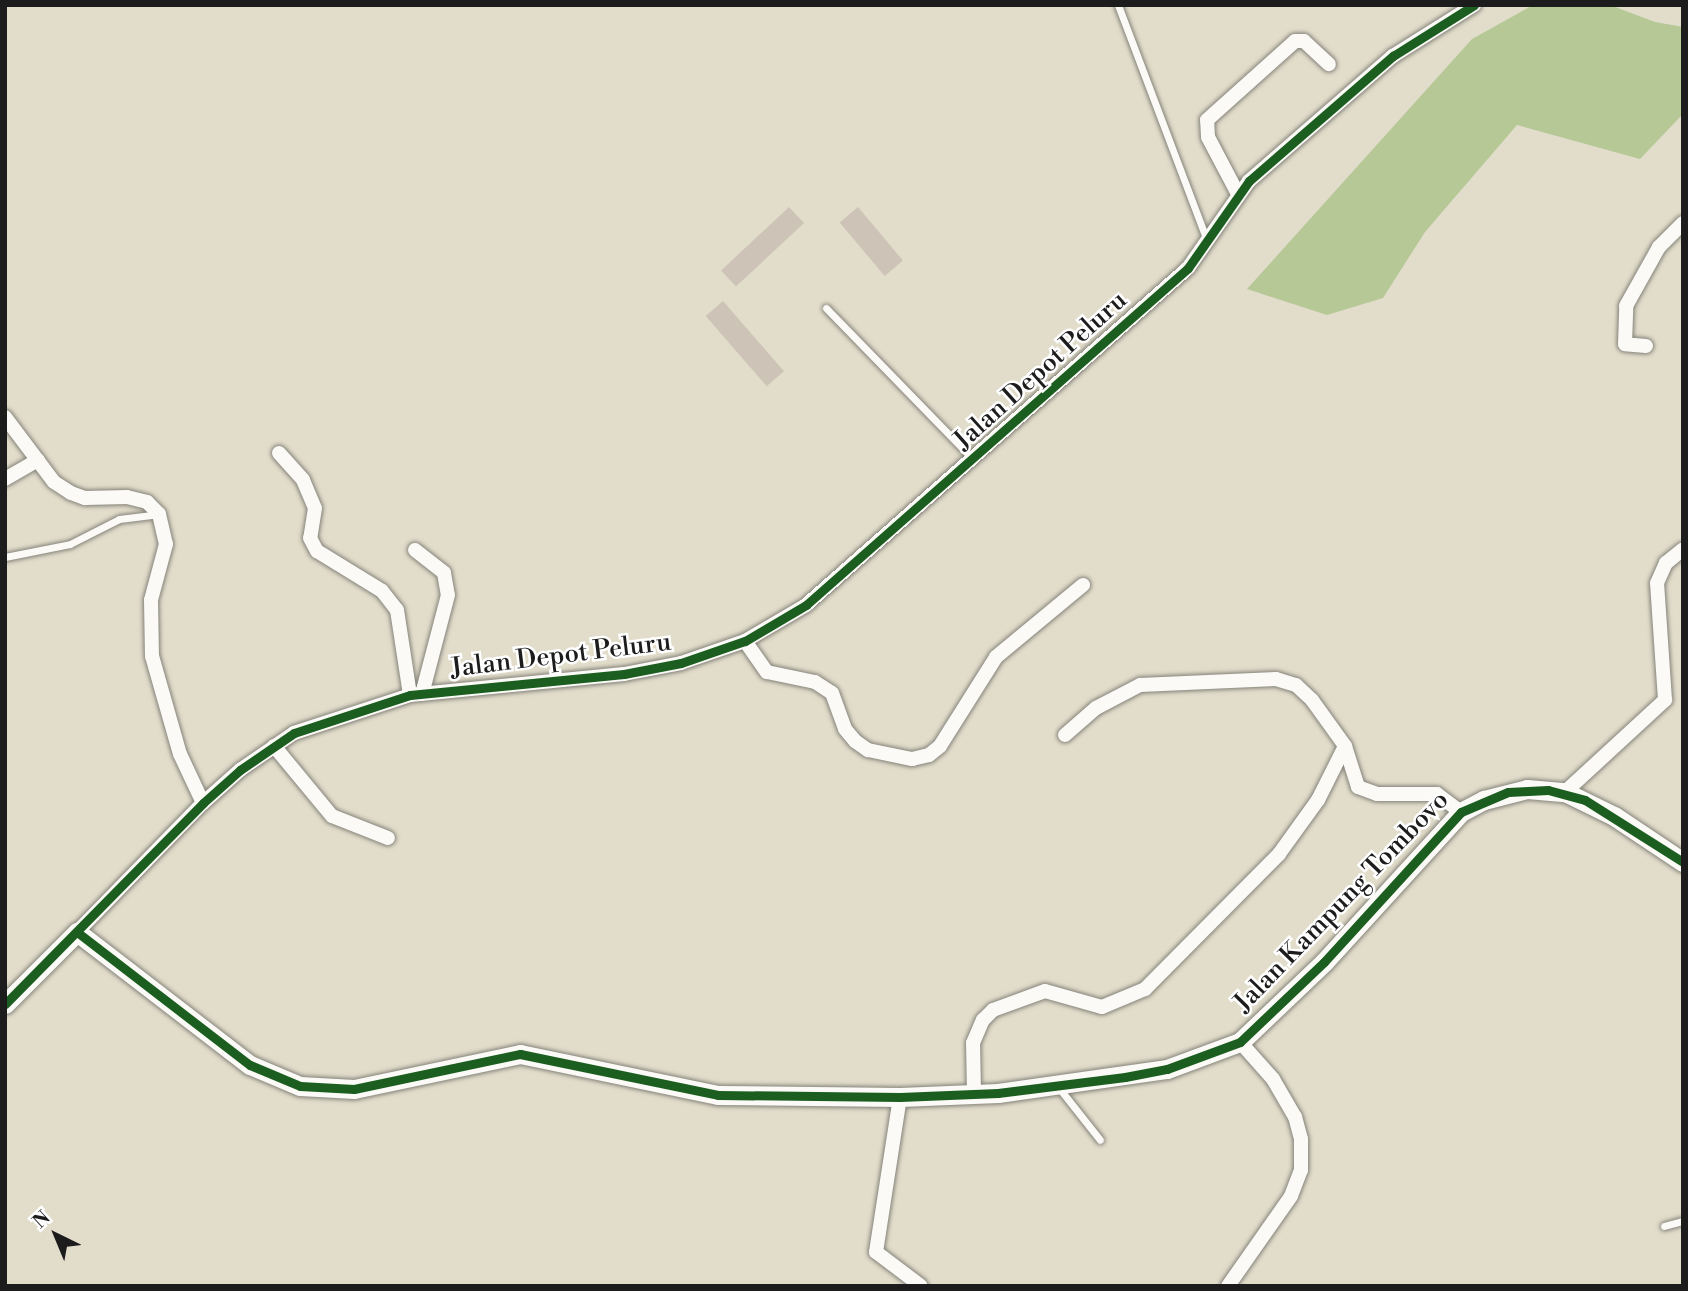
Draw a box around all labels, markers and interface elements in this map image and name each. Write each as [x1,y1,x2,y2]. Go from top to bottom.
street label: Jalan Depot Peluru [948,285,1134,457]
street label: Jalan Depot Peluru [449,627,673,685]
street label: Jalan Kampung Tombovo [1228,785,1456,1019]
north arrow [21,1200,91,1270]
text: N [28,1206,55,1234]

